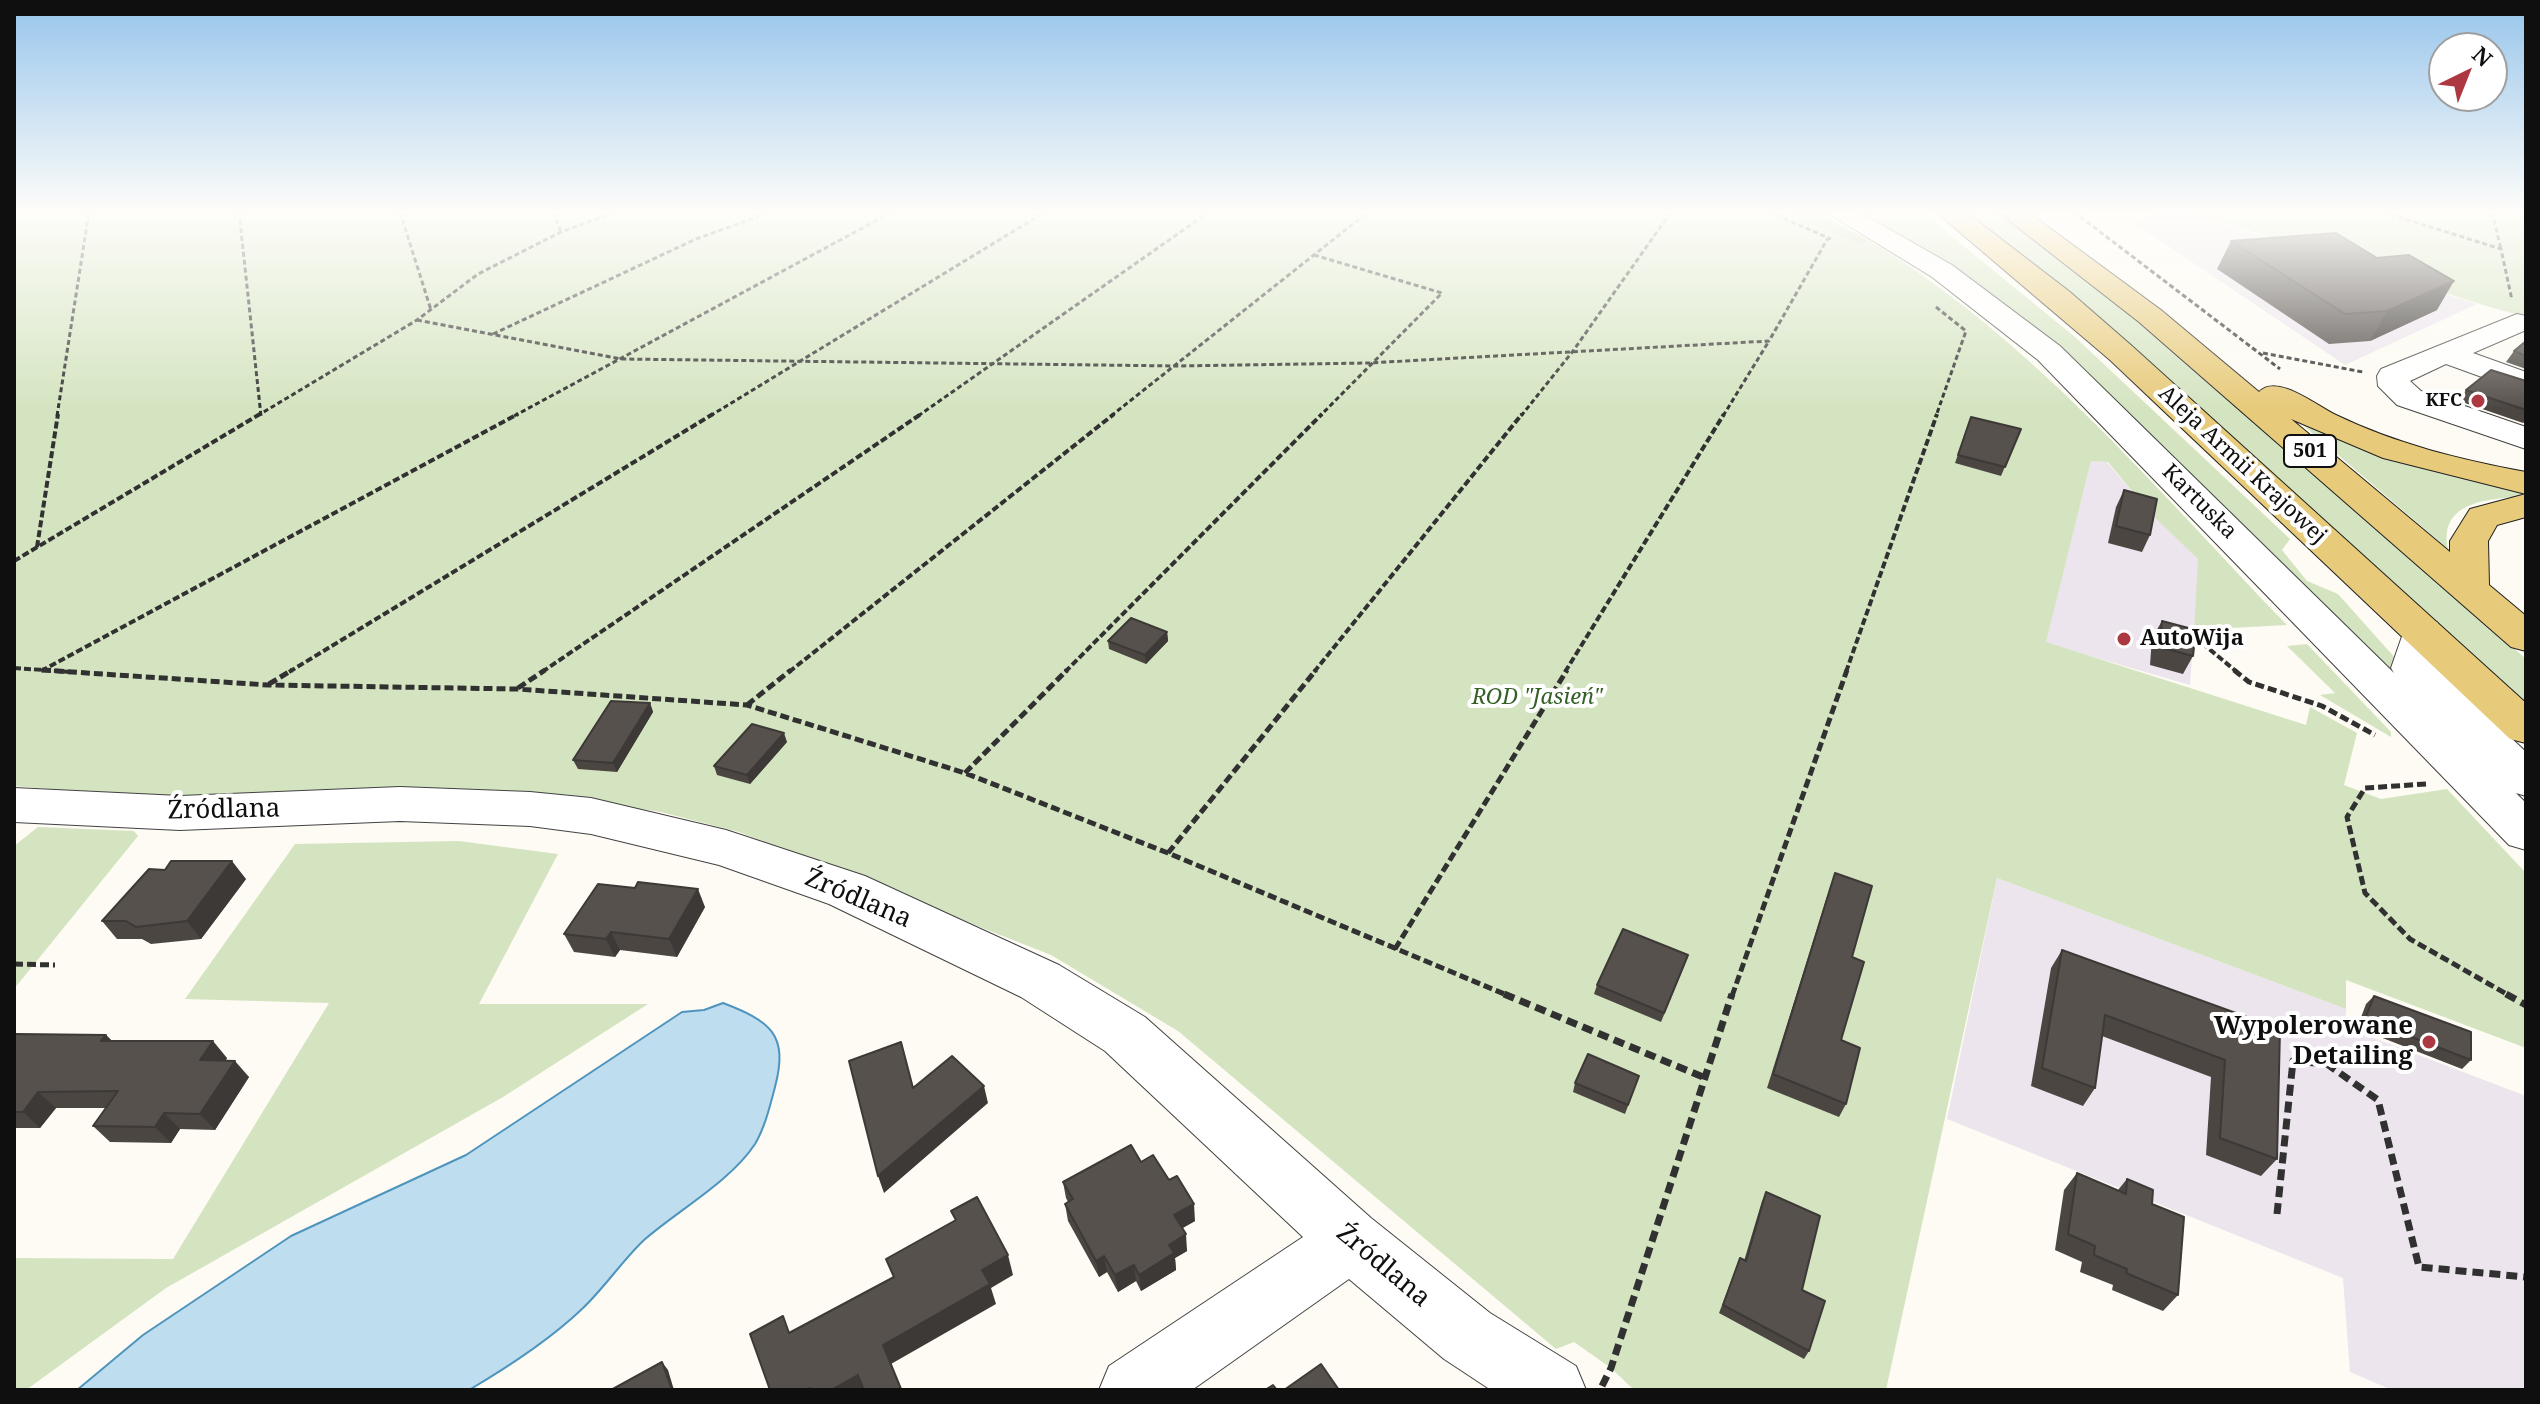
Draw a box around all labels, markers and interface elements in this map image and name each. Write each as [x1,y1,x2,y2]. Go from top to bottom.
north arrow [2428,32,2508,112]
text: N [2466,39,2500,73]
street label: Aleja Armii Krajowej [2153,380,2331,550]
place label: KFC [2426,390,2462,412]
marker: KFC [2469,392,2487,410]
road number: 501 [2284,435,2336,467]
street label: Kartuska [2156,459,2242,545]
place label: AutoWija [2140,626,2244,652]
marker: AutoWija [2115,630,2133,648]
park label: ROD "Jasień" [1472,685,1602,711]
street label: Źródlana [167,793,281,827]
street label: Źródlana [800,863,916,935]
place label: Wypolerowane Detailing [2214,1011,2413,1072]
marker: Wypolerowane Detailing [2420,1033,2438,1051]
street label: Źródlana [1330,1218,1436,1314]

